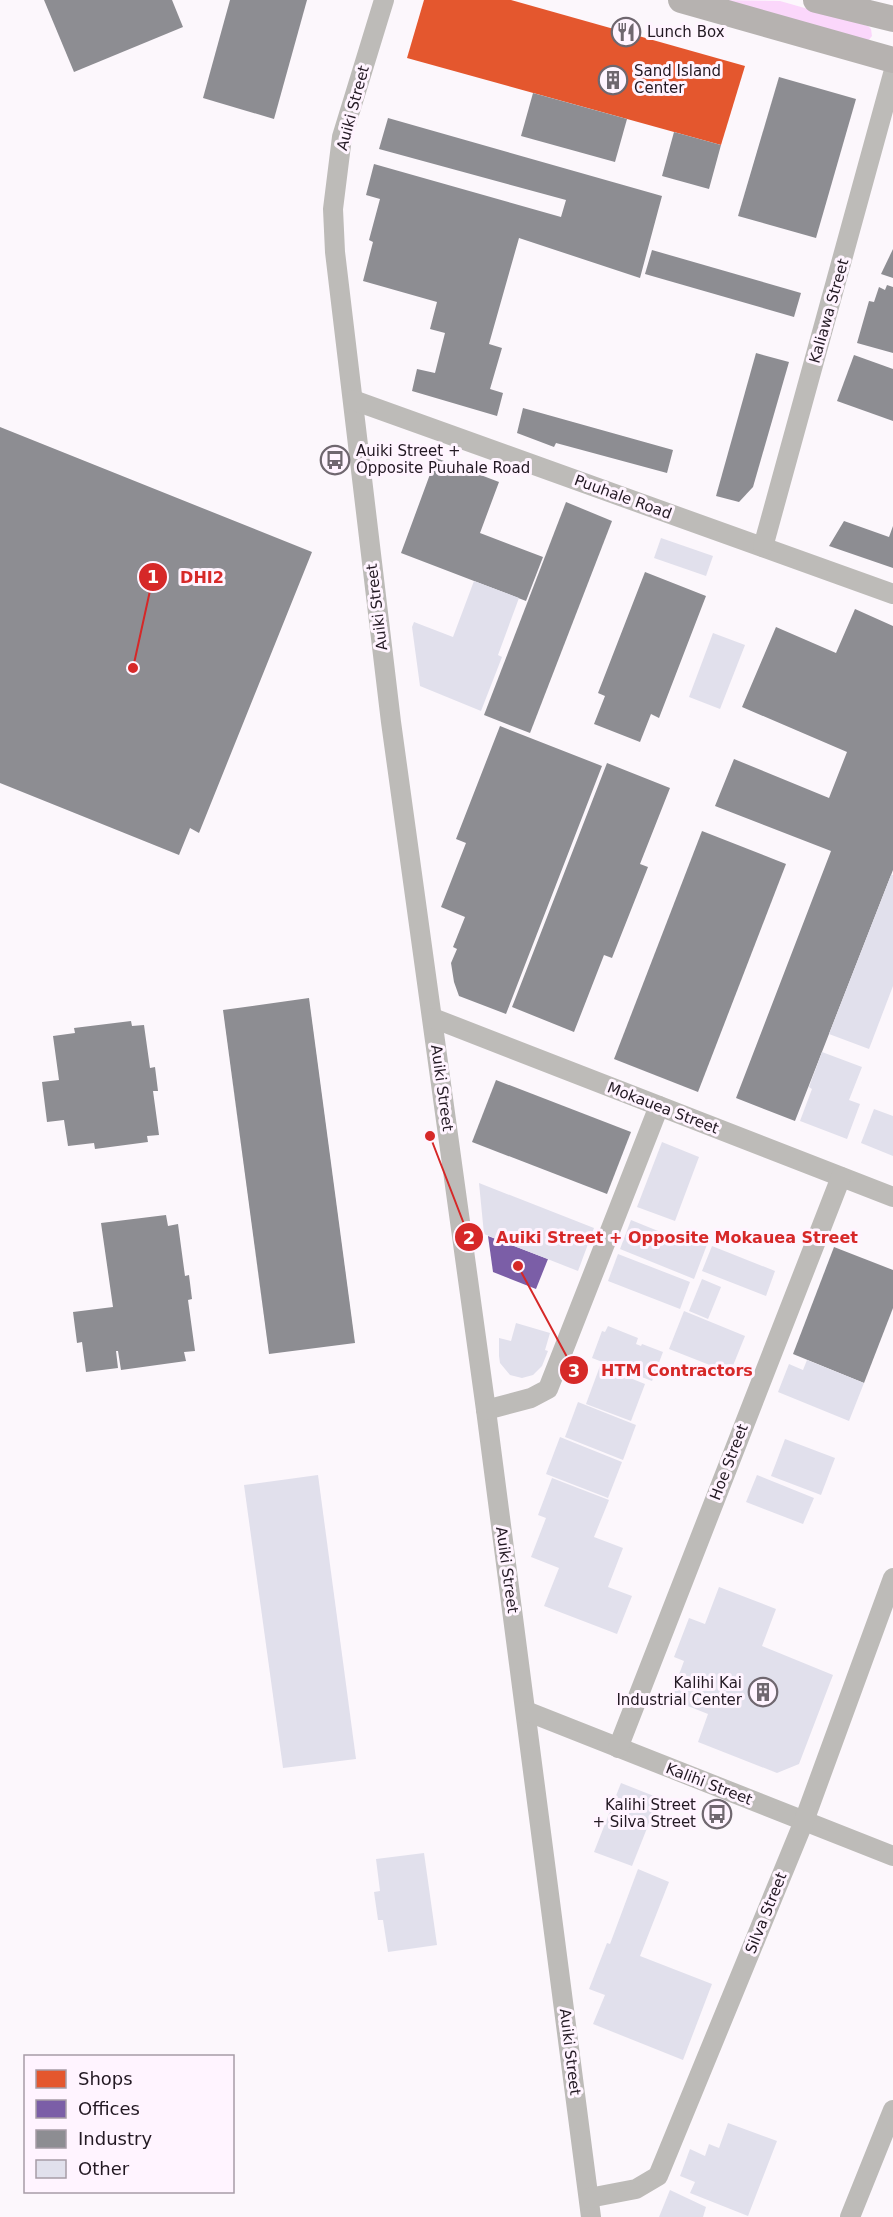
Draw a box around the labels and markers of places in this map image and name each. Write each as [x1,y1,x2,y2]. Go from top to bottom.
restaurant icon: Lunch Box [610,16,642,48]
place label: Lunch Box [647,23,725,41]
place label: Sand Island Center [634,62,721,97]
building icon: Sand Island Center [597,64,629,96]
place label: Auiki Street + Opposite Puuhale Road [356,442,530,477]
bus stop icon: Auiki Street + Opposite Puuhale Road [319,444,351,476]
callout: DHI2 [138,560,236,594]
callout: Auiki Street + Opposite Mokauea Street [454,1220,870,1254]
callout: HTM Contractors [559,1353,764,1387]
place label: Kalihi Kai Industrial Center [616,1674,743,1709]
building icon: Kalihi Kai Industrial Center [747,1676,779,1708]
place label: Kalihi Street + Silva Street [592,1796,696,1831]
bus stop icon: Kalihi Street + Silva Street [701,1798,733,1830]

